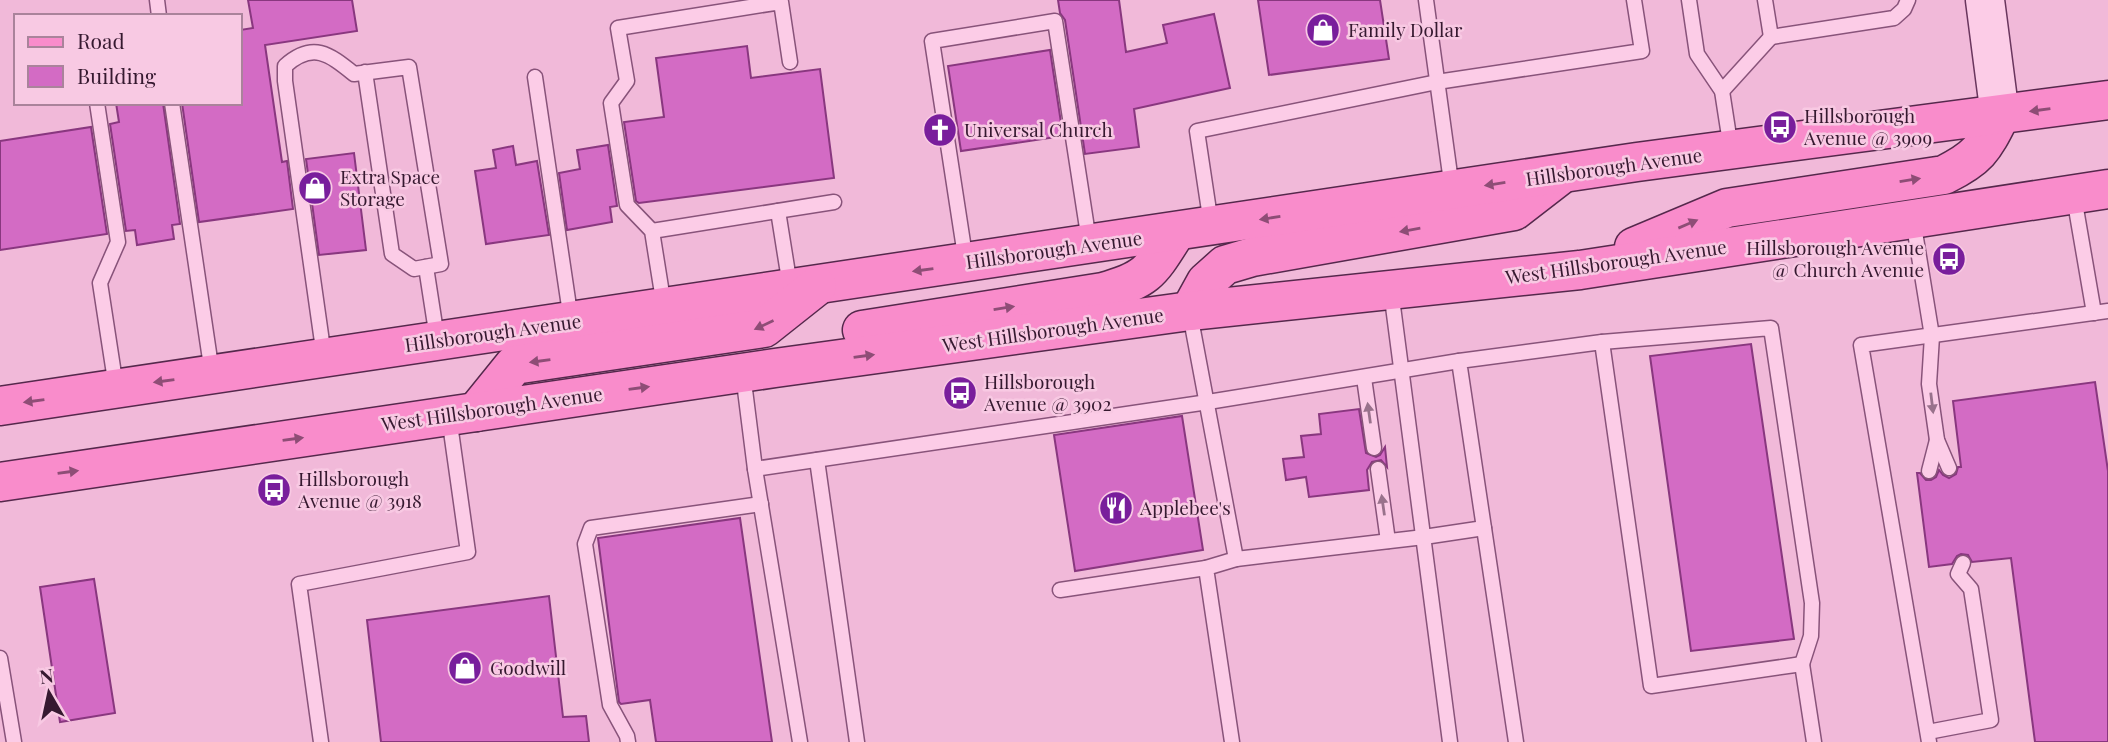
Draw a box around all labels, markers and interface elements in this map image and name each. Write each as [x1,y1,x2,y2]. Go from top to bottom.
shop icon: Family Dollar [1304,11,1342,49]
legend [14,14,242,105]
place label: Family Dollar [1348,16,1463,42]
text: Road [77,26,125,54]
text: Building [77,61,156,89]
place label: Hillsborough Avenue @ 3909 [1803,102,1932,150]
one-way arrow [2029,105,2051,116]
bus stop icon: Hillsborough Avenue @ 3909 [1761,108,1799,146]
church icon: Universal Church [921,111,959,149]
place label: Universal Church [964,116,1113,142]
street label: Hillsborough Avenue [1524,141,1704,191]
place label: Extra Space Storage [340,163,440,211]
shop icon: Extra Space Storage [296,169,334,207]
one-way arrow [1900,174,1922,185]
one-way arrow [1483,179,1505,190]
one-way arrow [1258,213,1280,224]
one-way arrow [1678,219,1699,230]
street label: Hillsborough Avenue [964,224,1144,274]
one-way arrow [1399,225,1421,236]
street label: West Hillsborough Avenue [1503,233,1728,290]
place label: Hillsborough Avenue @ Church Avenue [1746,234,1924,282]
bus stop icon: Hillsborough Avenue @ Church Avenue [1930,240,1968,278]
one-way arrow [912,264,934,275]
street label: West Hillsborough Avenue [940,301,1165,358]
one-way arrow [993,302,1015,313]
street label: Hillsborough Avenue [403,307,583,357]
one-way arrow [754,319,774,331]
one-way arrow [853,350,875,361]
one-way arrow [529,356,551,367]
place label: Hillsborough Avenue @ 3902 [983,368,1112,416]
bus stop icon: Hillsborough Avenue @ 3902 [941,374,979,412]
one-way arrow [153,376,175,387]
street label: West Hillsborough Avenue [379,380,604,437]
one-way arrow [628,382,650,393]
one-way arrow [1926,392,1937,414]
one-way arrow [23,395,45,406]
one-way arrow [1363,402,1374,424]
one-way arrow [282,433,304,444]
place label: Hillsborough Avenue @ 3918 [297,465,422,513]
one-way arrow [57,466,79,477]
bus stop icon: Hillsborough Avenue @ 3918 [255,471,293,509]
restaurant icon: Applebee's [1097,489,1135,527]
place label: Applebee's [1139,494,1231,520]
one-way arrow [1377,494,1388,516]
shop icon: Goodwill [446,649,484,687]
place label: Goodwill [490,654,567,680]
north arrow [14,658,84,728]
text: N [37,661,55,689]

